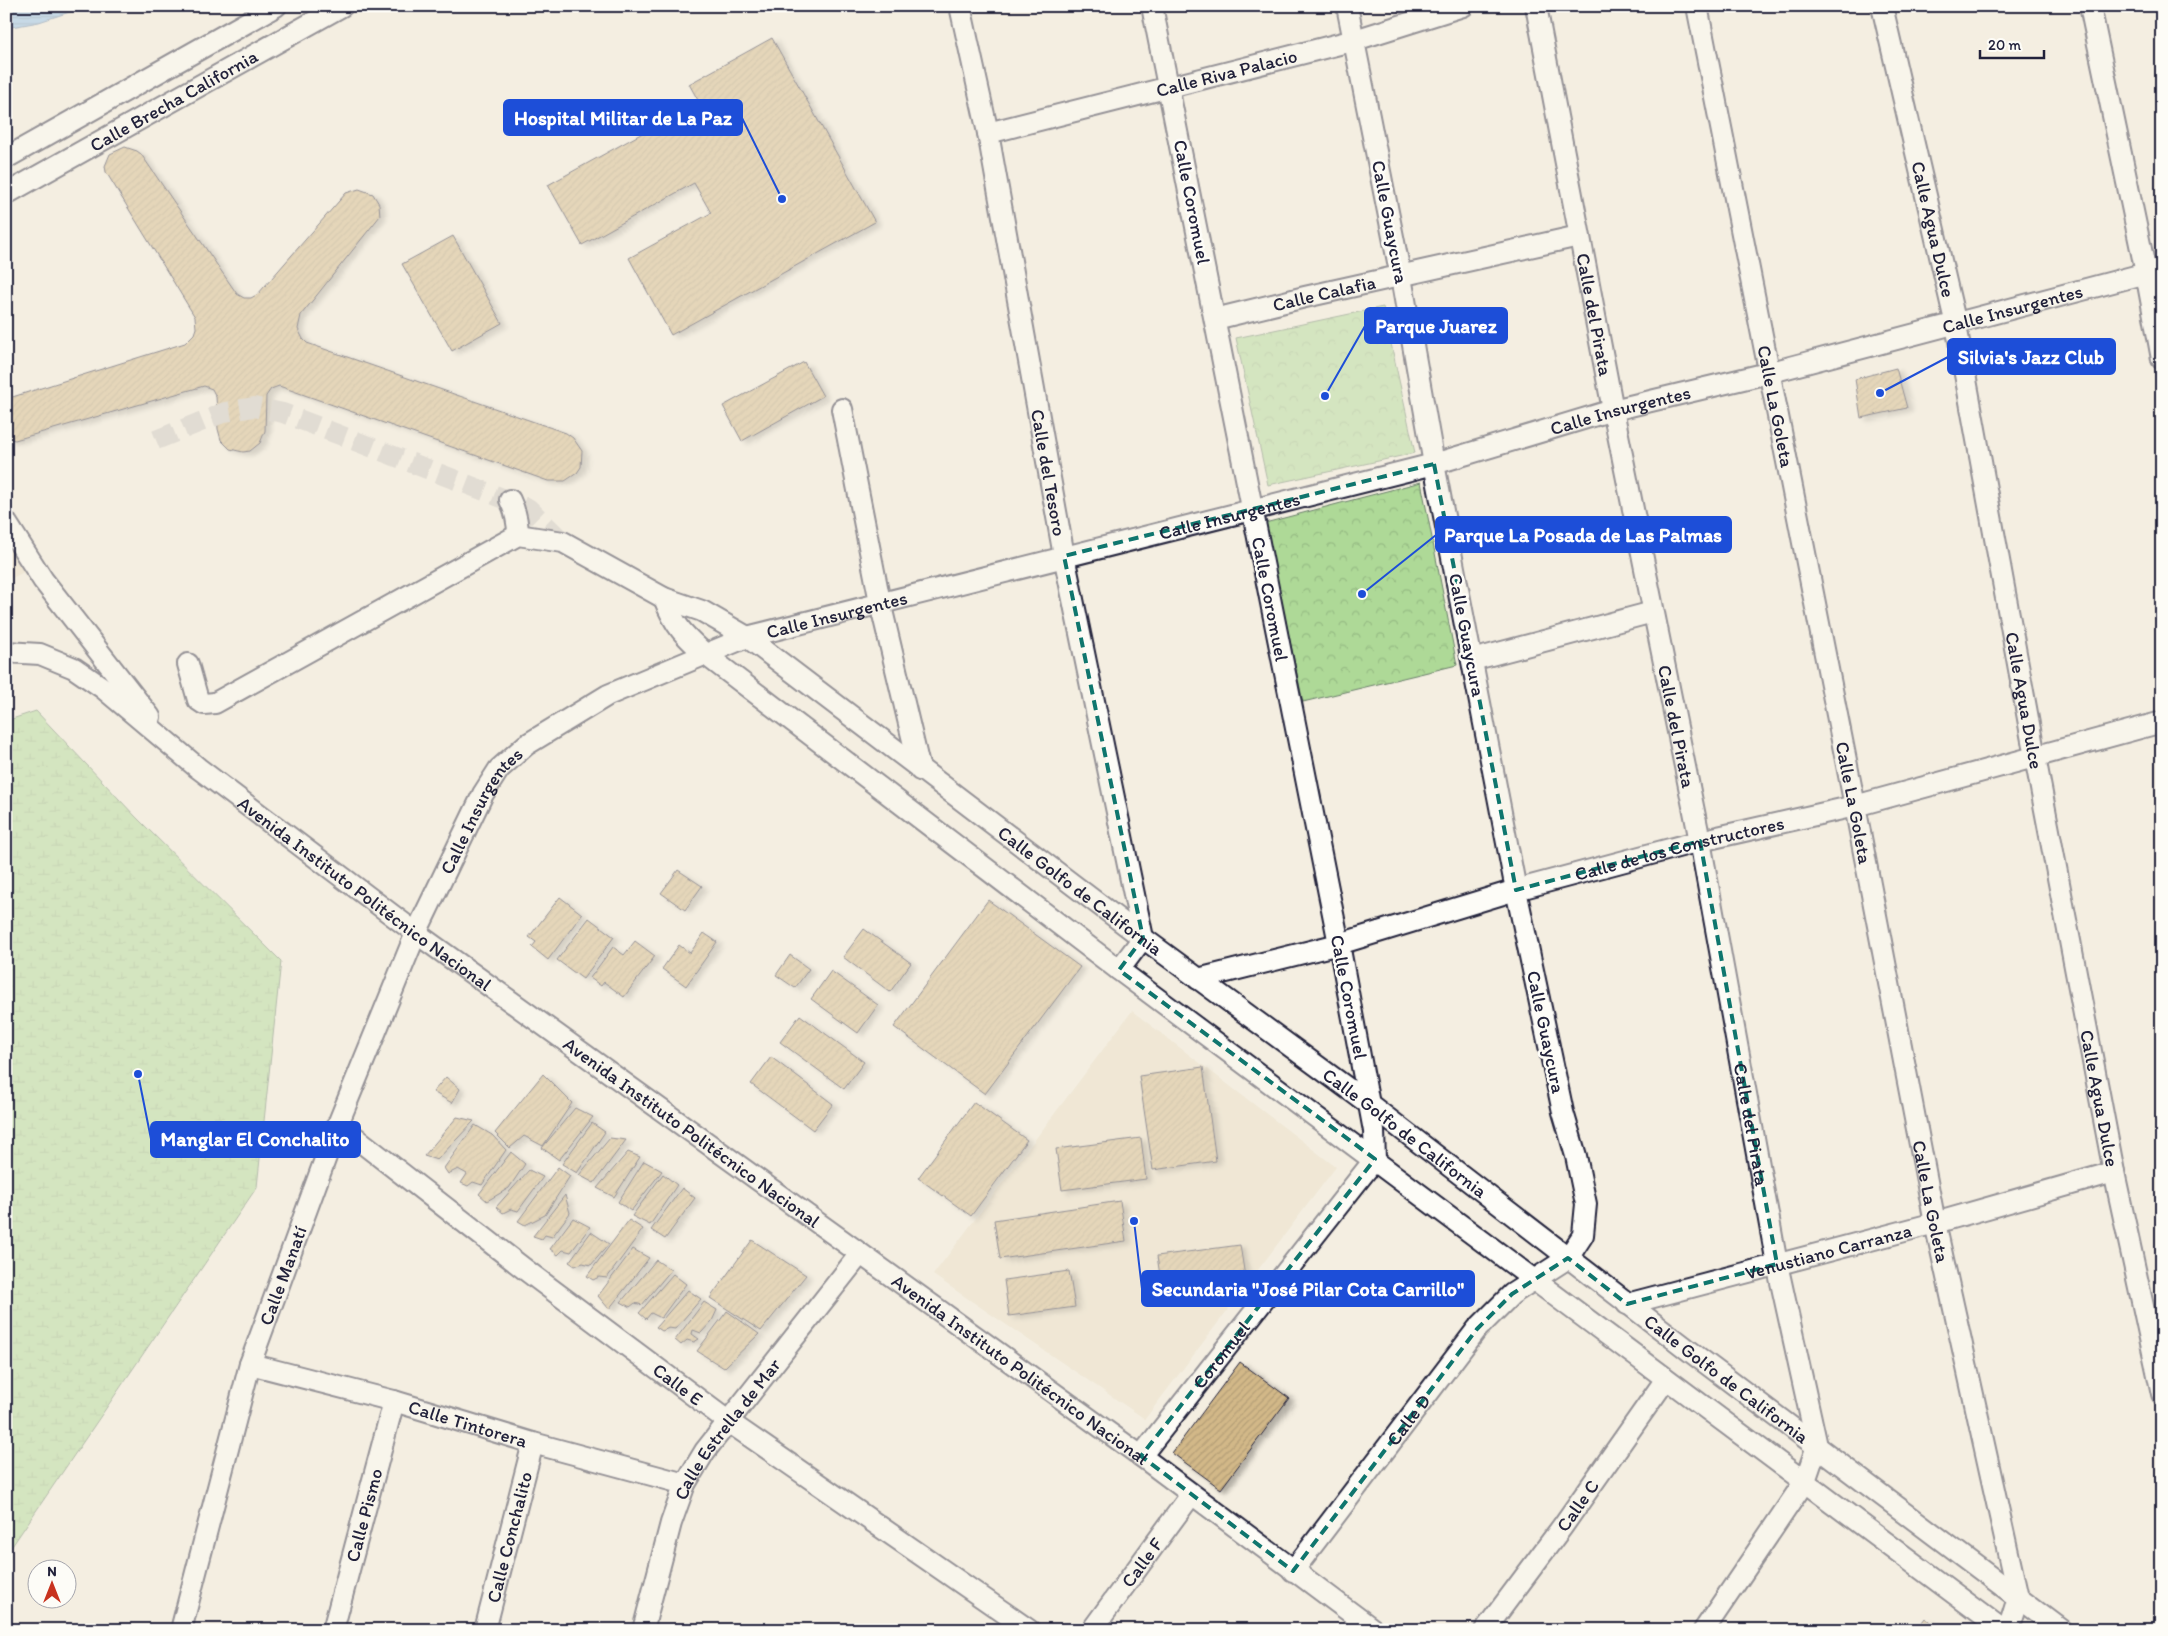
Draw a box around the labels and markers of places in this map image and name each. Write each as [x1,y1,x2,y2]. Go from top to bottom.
callout: Hospital Militar de La Paz [504,100,742,135]
callout: Parque Juarez [1365,308,1507,343]
callout: Silvia's Jazz Club [1948,339,2115,374]
callout: Parque La Posada de Las Palmas [1436,517,1731,552]
callout: Manglar El Conchalito [151,1122,360,1157]
callout: Secundaria "José Pilar Cota Carrillo" [1142,1271,1474,1306]

